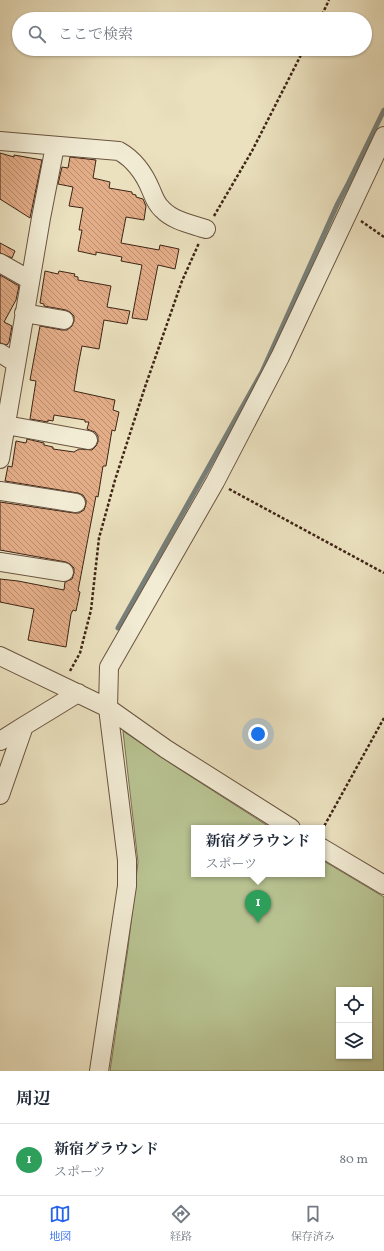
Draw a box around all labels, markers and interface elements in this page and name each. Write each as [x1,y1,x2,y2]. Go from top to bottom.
search box [12,12,372,56]
icon: search [26,23,48,45]
text: ここで検索 [58,25,133,46]
your location [248,724,268,744]
popup [191,825,325,877]
text: 新宿グラウンド [205,832,311,853]
text: スポーツ [205,856,257,874]
pin: 1 [245,890,271,923]
map controls [336,987,372,1059]
button: locate [336,987,372,1023]
button: layers [336,1023,372,1059]
text: 周辺 [16,1088,50,1111]
text: 新宿グラウンド [54,1140,159,1161]
text: 1 [26,1151,32,1169]
text: 80 m [339,1151,368,1169]
text: スポーツ [54,1164,105,1182]
tab: 地図 [49,1203,71,1245]
tab: 経路 [170,1203,192,1245]
tab: 保存済み [291,1203,335,1245]

